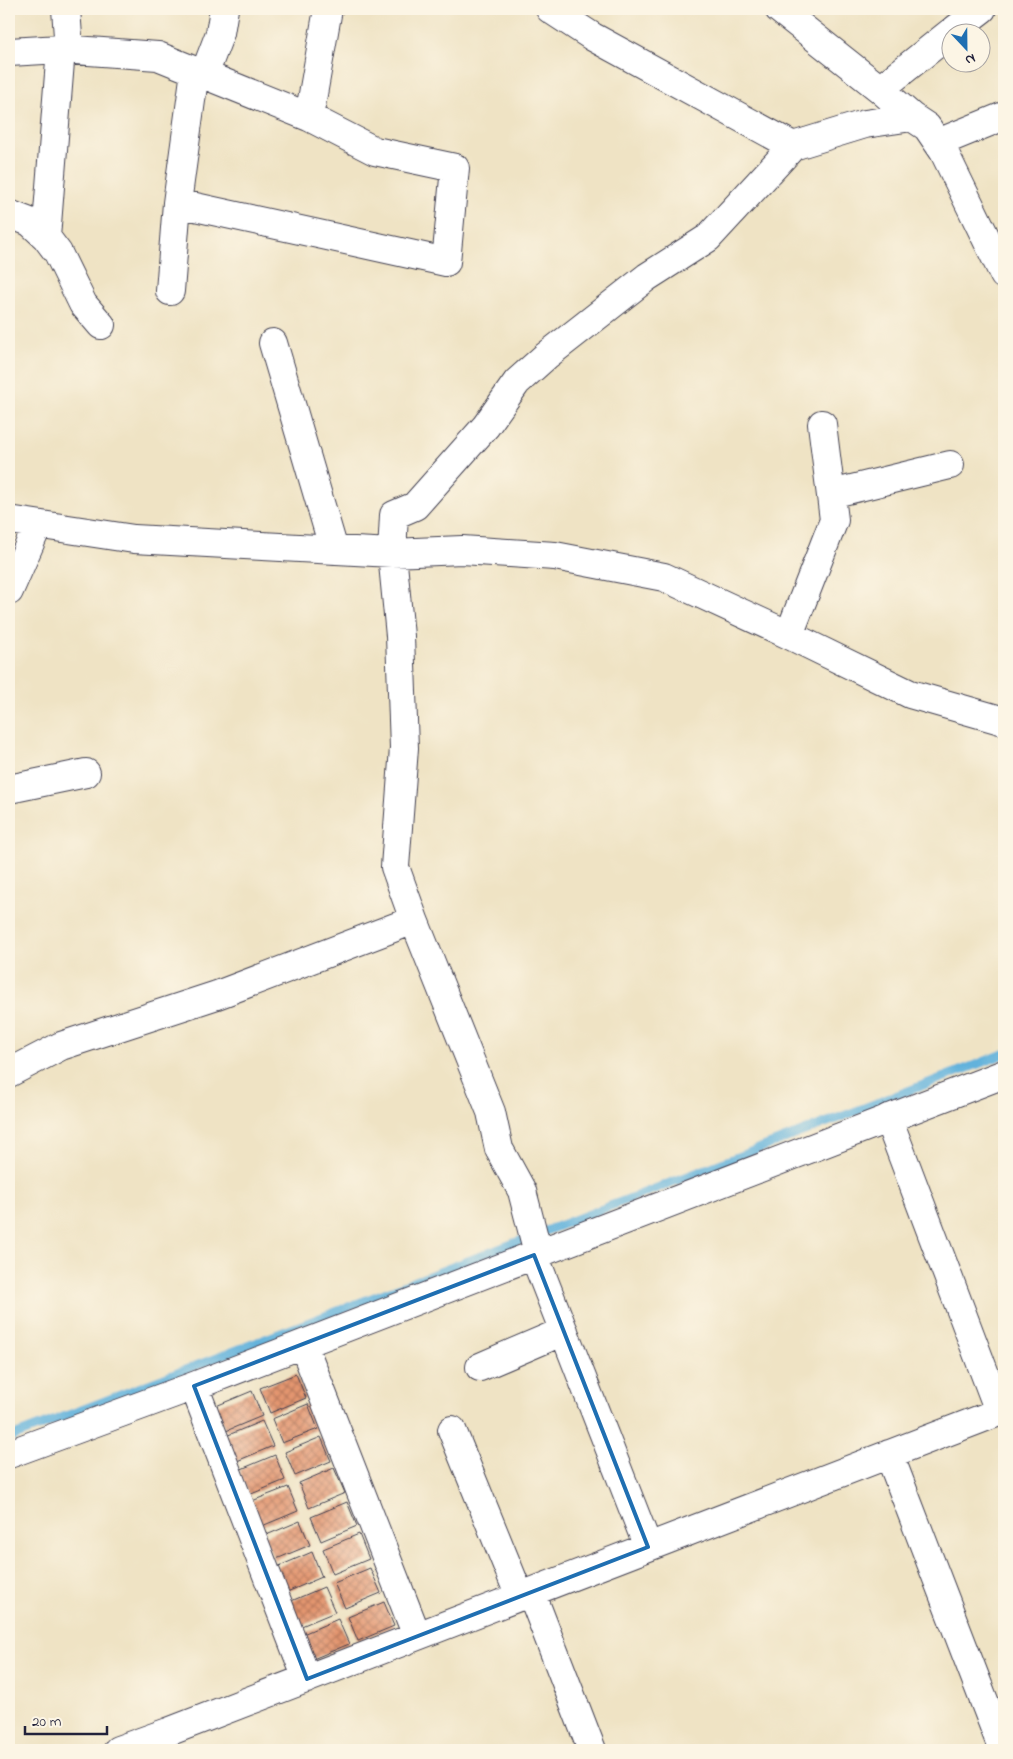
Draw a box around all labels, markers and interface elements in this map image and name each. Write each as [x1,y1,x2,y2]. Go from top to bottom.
north arrow [940,22,990,72]
text: N [962,47,979,70]
scale bar [25,1704,108,1736]
text: 20 m [32,1711,62,1733]

